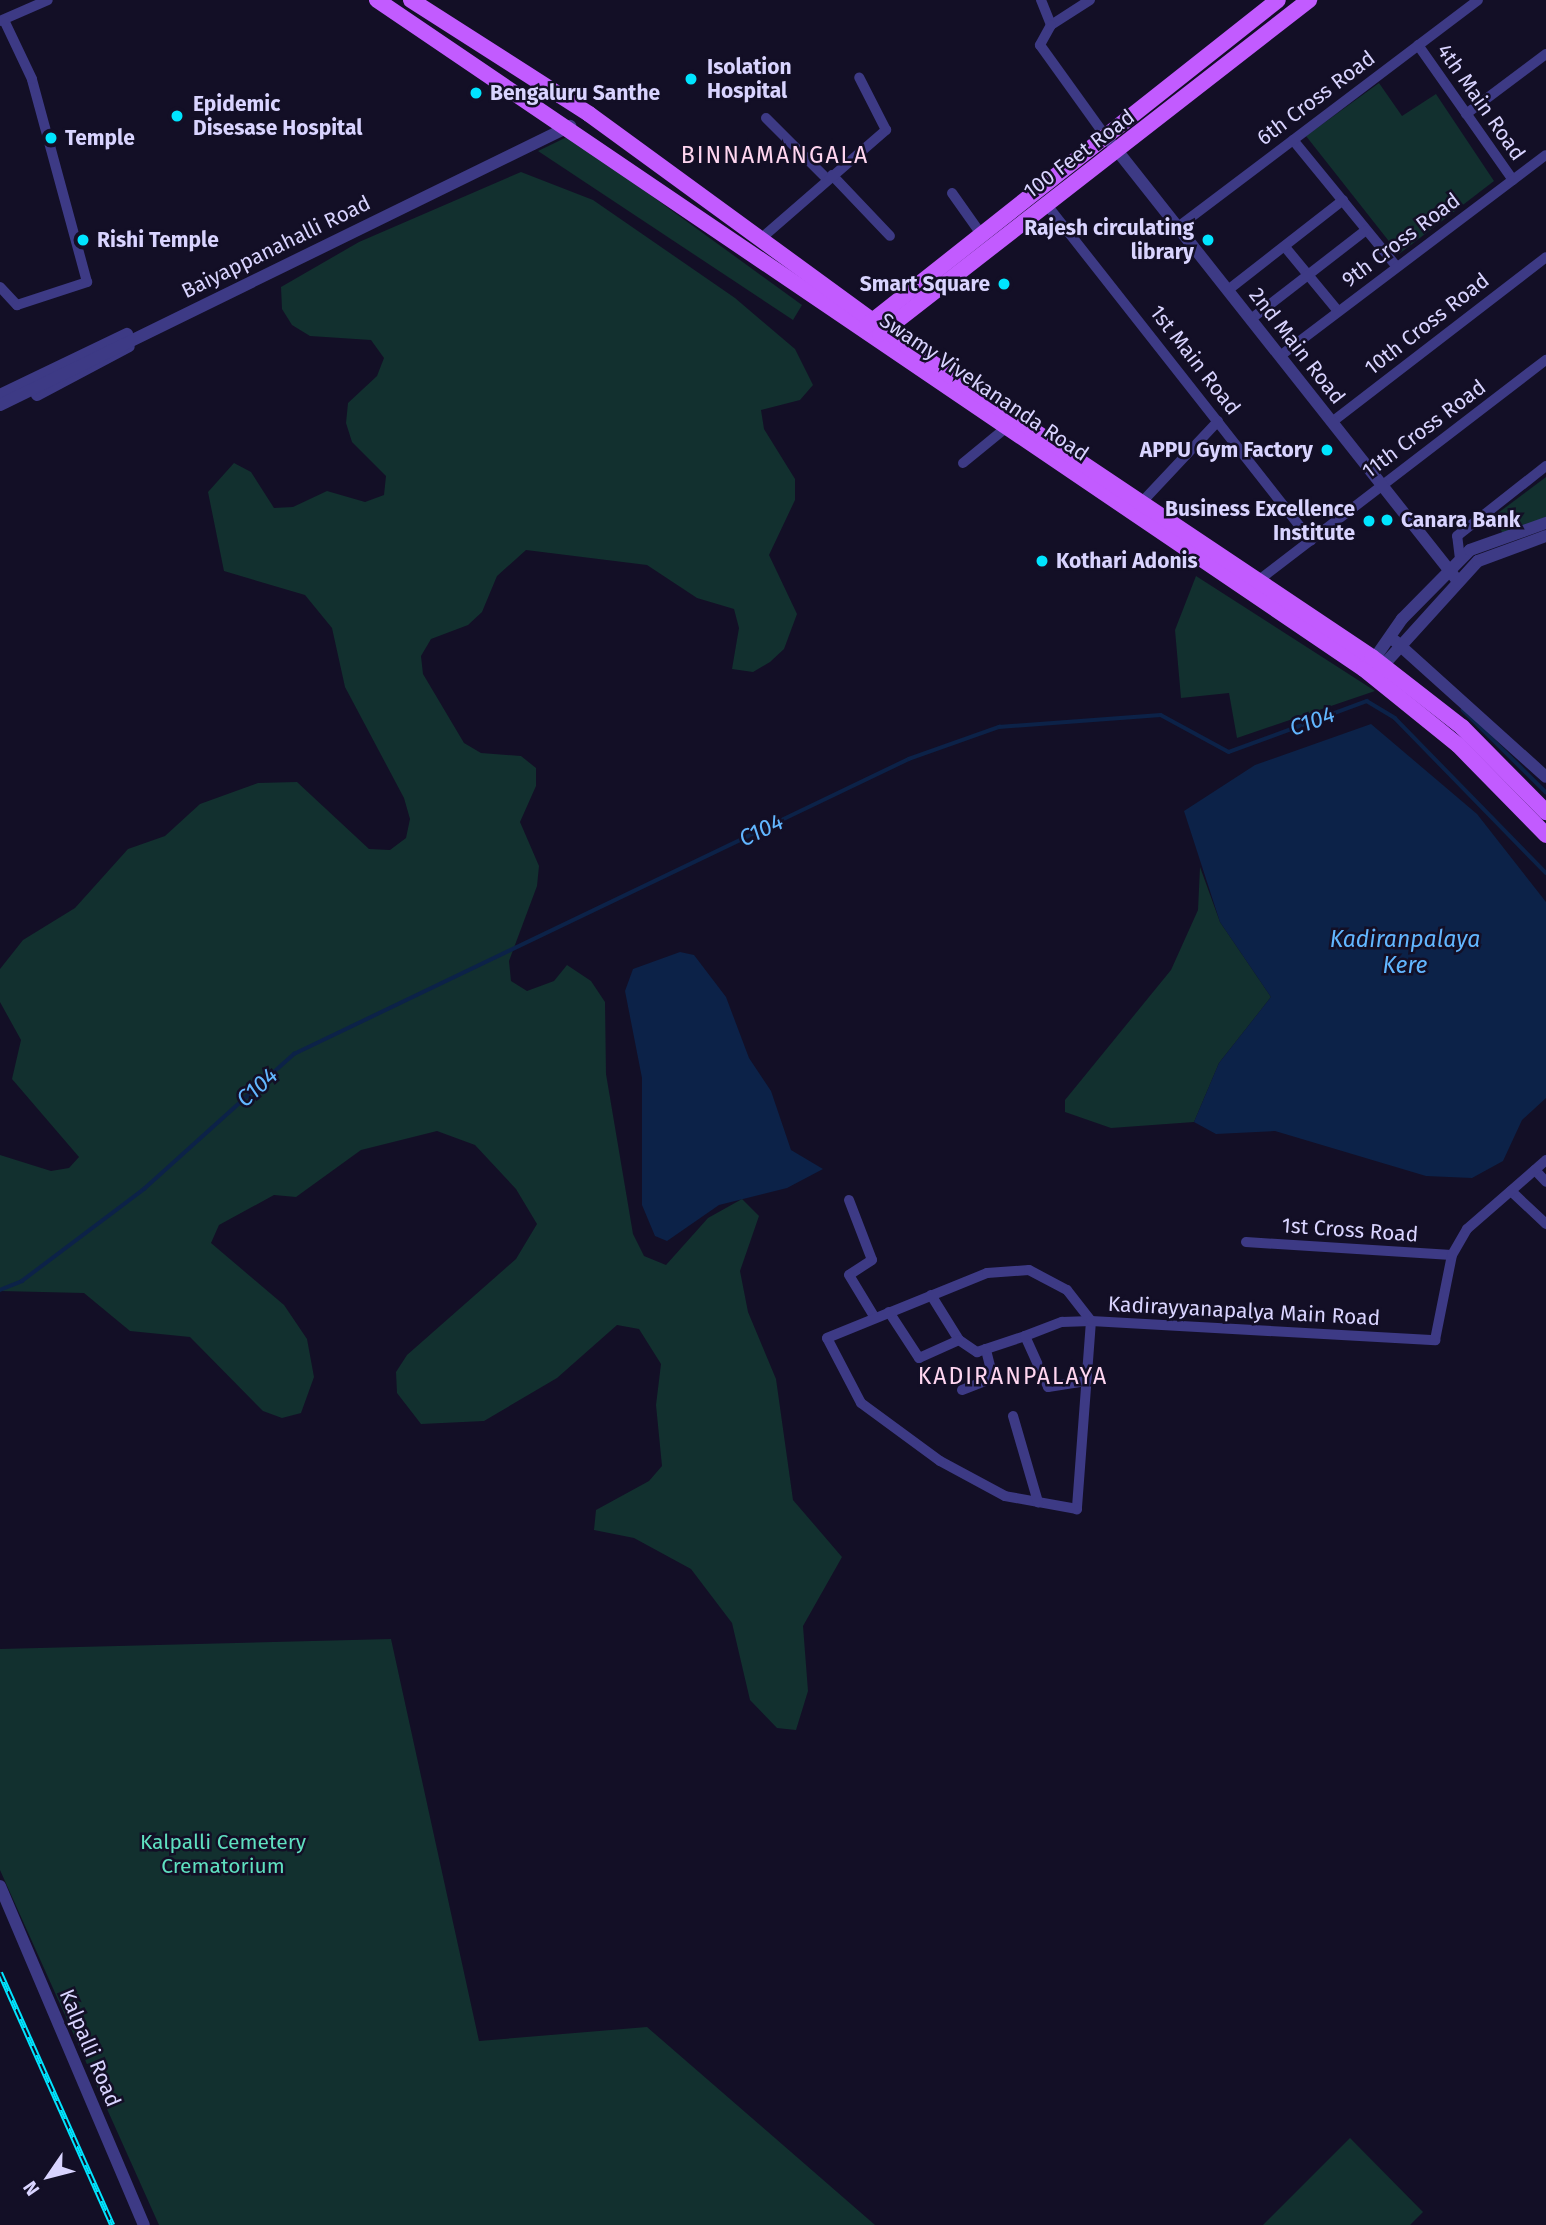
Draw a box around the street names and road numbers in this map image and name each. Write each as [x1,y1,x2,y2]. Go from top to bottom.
street label: 4th Main Road [1432,39,1530,165]
street label: 6th Cross Road [1252,45,1380,151]
street label: 100 Feet Road [1019,104,1139,204]
street label: 9th Cross Road [1337,187,1465,293]
street label: Baiyappanahalli Road [177,190,375,304]
street label: 10th Cross Road [1360,268,1494,380]
street label: 2nd Main Road [1244,283,1350,409]
street label: 1st Main Road [1144,300,1246,420]
street label: Swamy Vivekananda Road [875,308,1093,466]
street label: 11th Cross Road [1357,374,1491,484]
street label: 1st Cross Road [1281,1213,1419,1247]
street label: Kadirayyanapalya Main Road [1107,1291,1381,1331]
street label: Kalpalli Road [54,1985,126,2111]

